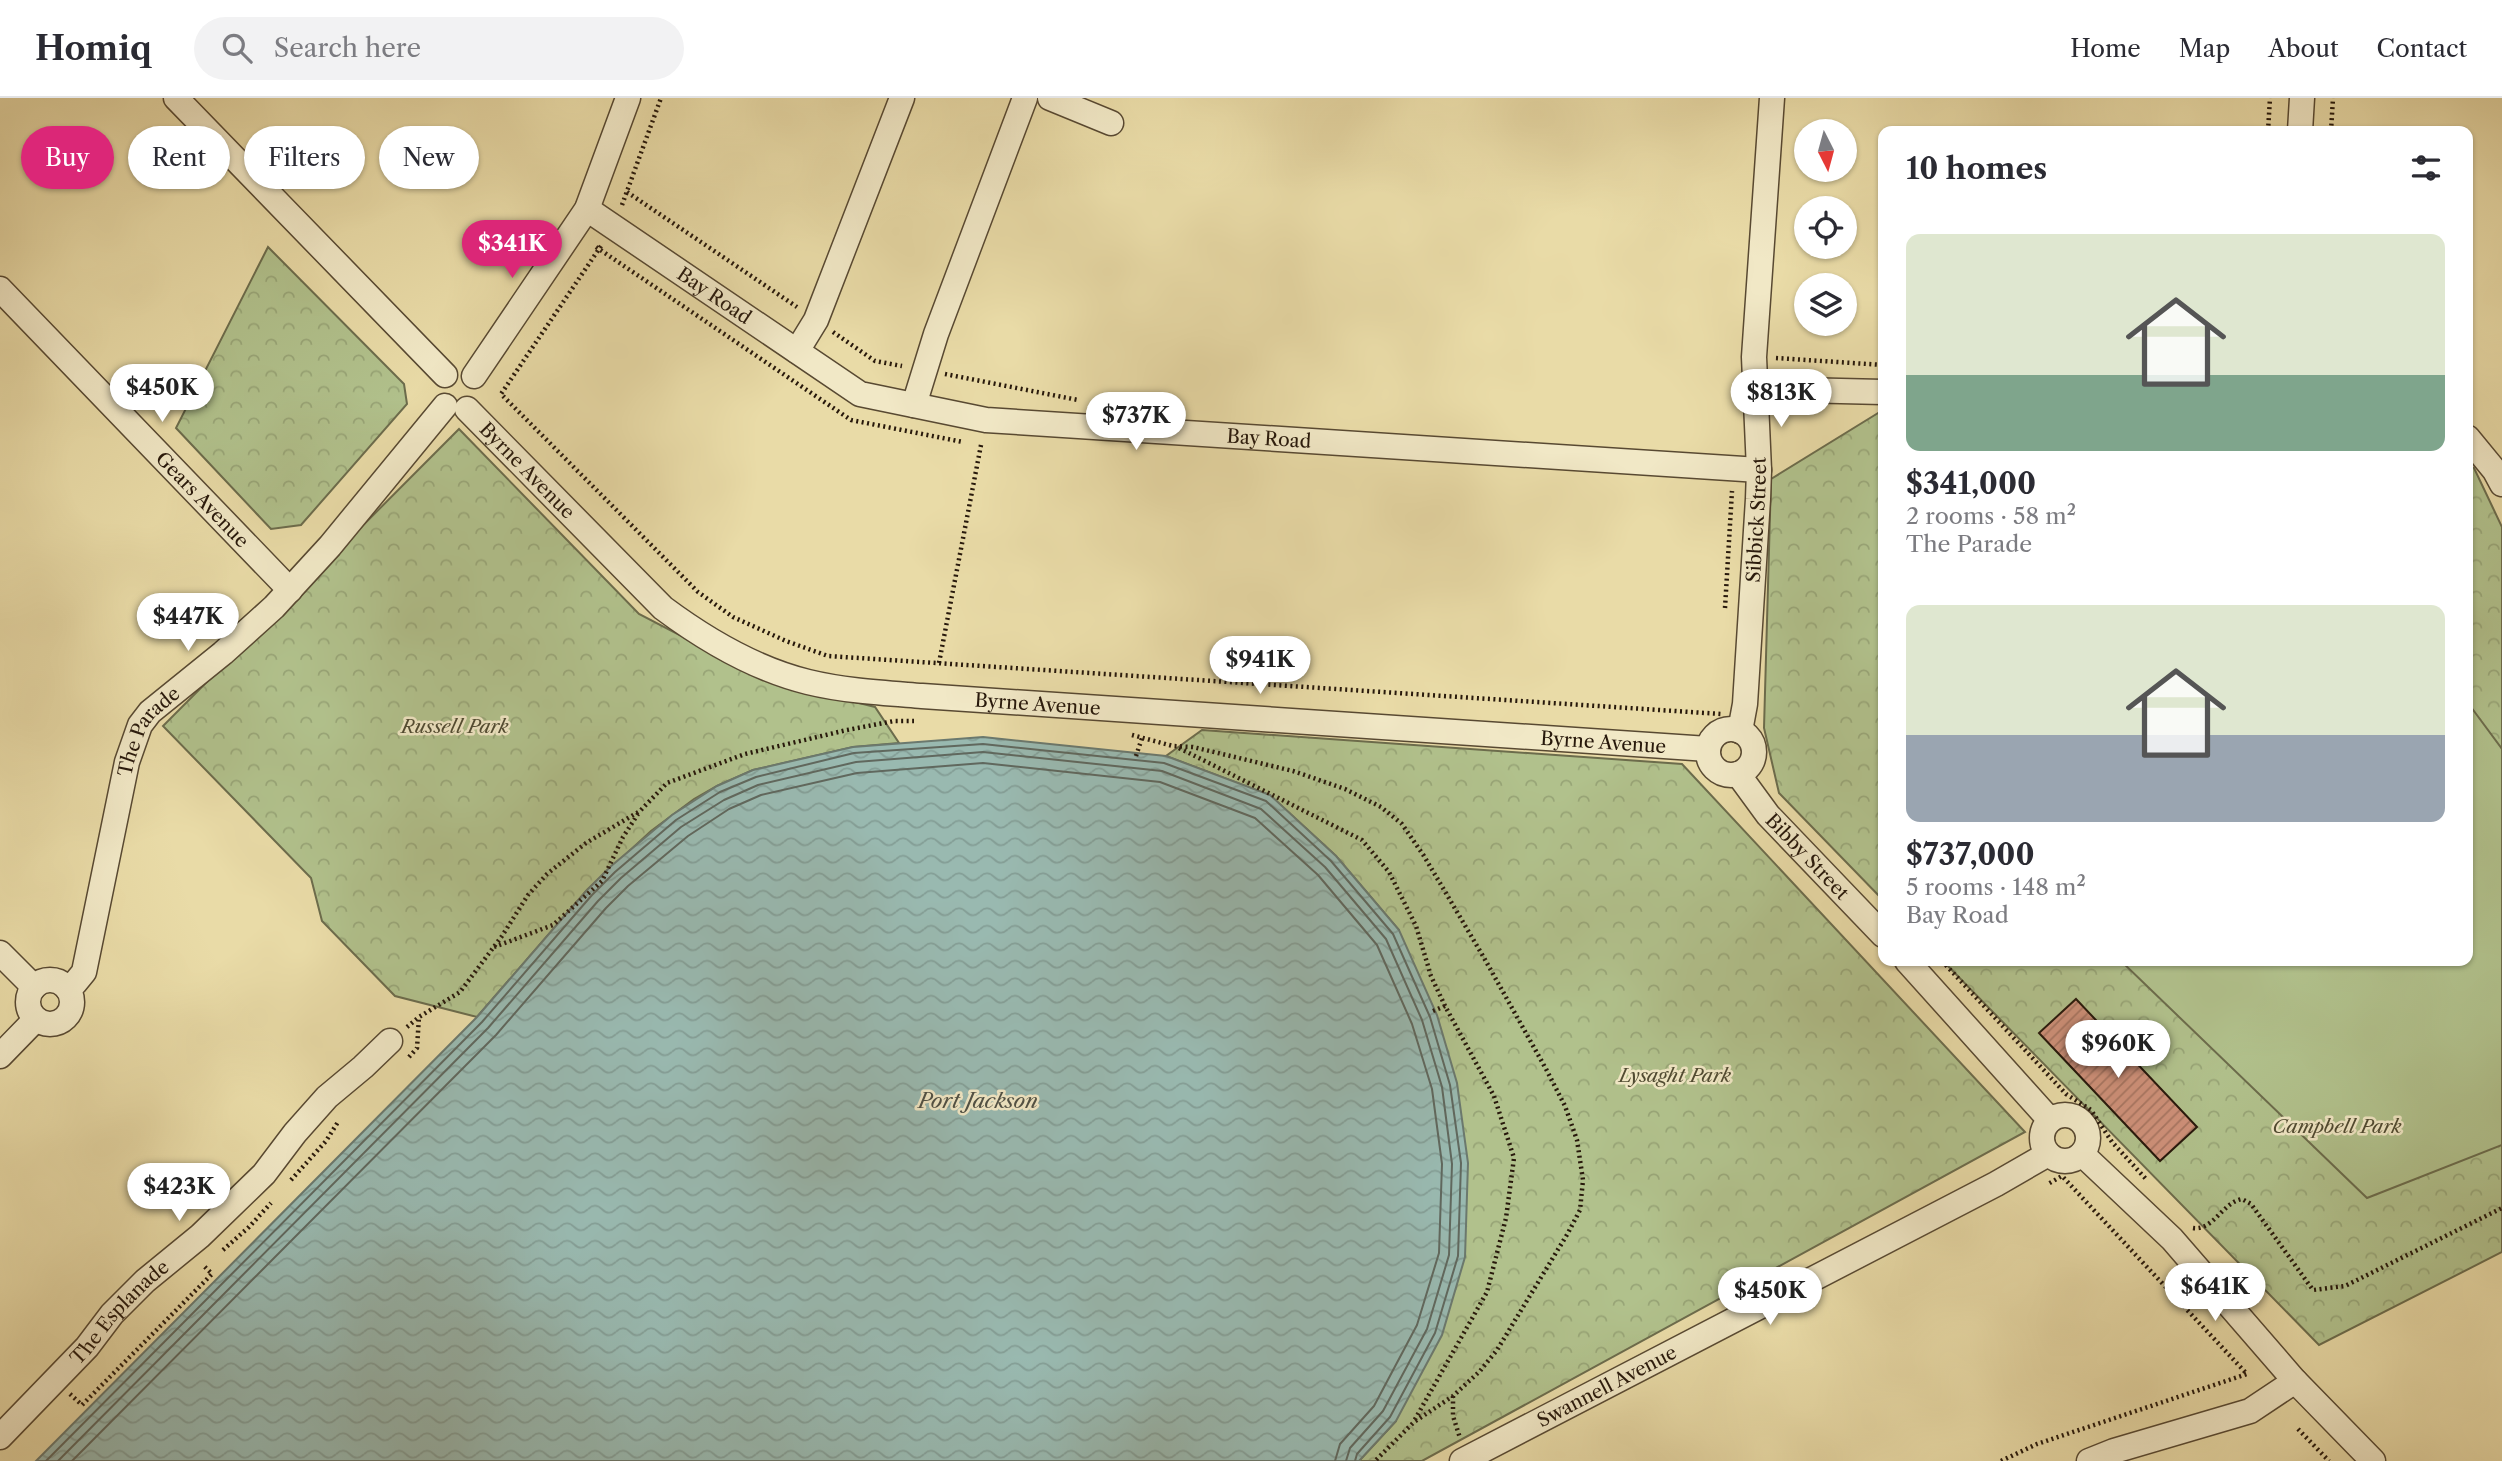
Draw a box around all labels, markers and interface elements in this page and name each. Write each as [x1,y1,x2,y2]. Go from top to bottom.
search box [194,17,684,80]
text: Homiq [35,28,152,69]
icon: search [218,29,256,67]
text: Search here [274,32,421,64]
text: Home [2070,34,2141,63]
text: Map [2179,34,2230,63]
text: About [2268,34,2339,63]
text: Contact [2377,34,2467,63]
north arrow [1794,119,1857,182]
map controls [1794,119,1857,336]
chip: Buy [21,126,114,189]
chip: Rent [128,126,230,189]
chip: Filters [244,126,365,189]
chip: New [379,126,479,189]
icon: filters [2407,149,2445,187]
text: 10 homes [1906,150,2047,187]
button: locate [1794,196,1857,259]
pin: $341K [463,220,561,280]
text: $341K [478,229,546,257]
street label: Bay Road [673,262,756,329]
button: layers [1794,273,1857,336]
icon: home [2113,279,2239,405]
pin: $450K [113,364,211,424]
pin: $813K [1732,370,1830,429]
text: $450K [126,373,198,401]
text: $813K [1747,378,1815,406]
pin: $737K [1087,392,1185,452]
text: $737K [1102,401,1170,429]
street label: Byrne Avenue [475,417,580,523]
street label: Bay Road [1226,424,1313,453]
street label: Gears Avenue [151,447,254,552]
street label: Sibbick Street [1741,456,1771,583]
text: $341,000 [1906,465,2036,502]
text: 2 rooms · 58 m² [1906,502,2076,530]
text: The Parade [1906,530,2032,558]
pin: $447K [139,594,237,653]
text: $447K [153,602,223,630]
pin: $941K [1211,636,1309,696]
text: $941K [1226,645,1294,673]
icon: home [2113,650,2239,776]
street label: The Parade [113,681,184,778]
street label: Byrne Avenue [974,688,1101,720]
park label: Russell Park [399,715,509,738]
street label: Byrne Avenue [1540,726,1667,758]
street label: Bibby Street [1761,808,1854,904]
text: $737,000 [1906,836,2035,873]
text: 5 rooms · 148 m² [1906,873,2086,901]
text: Bay Road [1906,901,2009,929]
pin: $960K [2069,1020,2167,1080]
text: $960K [2081,1029,2155,1057]
park label: Lysaght Park [1617,1064,1731,1087]
water label: Port Jackson [916,1088,1038,1113]
park label: Campbell Park [2272,1115,2402,1138]
pin: $423K [130,1164,228,1223]
text: $423K [143,1172,215,1200]
street label: The Esplanade [65,1255,173,1369]
pin: $641K [2166,1264,2264,1323]
pin: $450K [1721,1268,1819,1327]
text: $641K [2181,1272,2249,1300]
text: $450K [1734,1276,1806,1304]
street label: Swannell Avenue [1533,1340,1680,1432]

